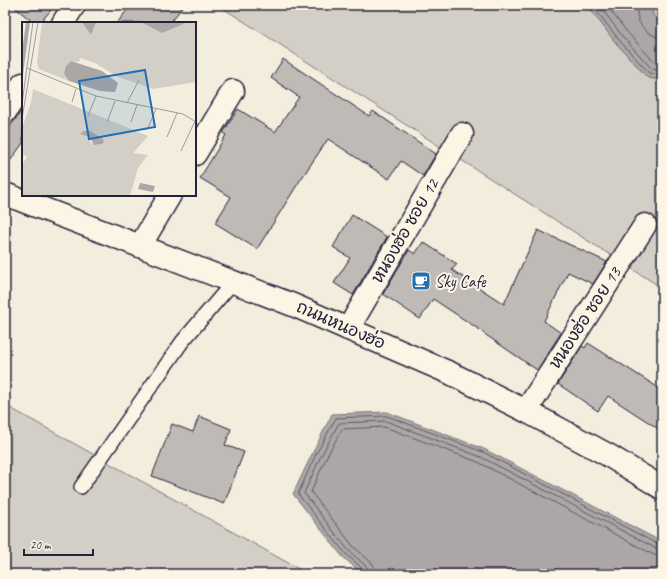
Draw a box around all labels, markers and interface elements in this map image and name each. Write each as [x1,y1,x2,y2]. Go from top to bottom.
inset map [22,22,196,196]
street label: หนองฮ่อ ซอย 12 [366,174,444,287]
street label: หนองฮ่อ ซอย 13 [544,262,626,373]
cafe icon: Sky Cafe [410,270,432,292]
place label: Sky Cafe [435,271,487,292]
street label: ถนนหนองฮ่อ [293,295,389,354]
scale bar [24,531,93,557]
text: 20 m [30,537,52,553]

